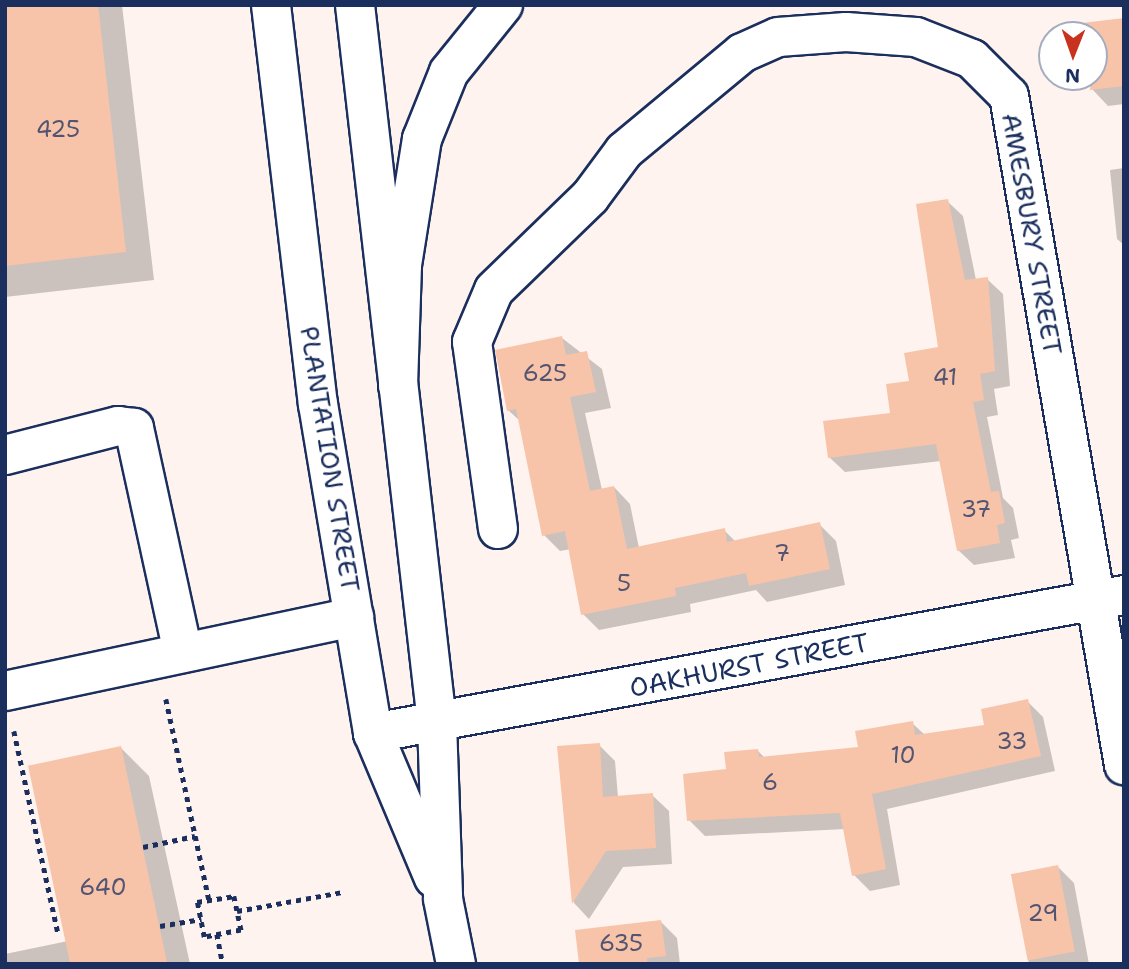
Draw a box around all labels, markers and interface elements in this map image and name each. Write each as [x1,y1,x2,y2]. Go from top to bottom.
north arrow [1038,21,1108,91]
text: N [1065,63,1080,88]
street label: AMESBURY STREET [995,111,1069,357]
house number: 425 [36,115,80,143]
street label: PLANTATION STREET [294,324,366,594]
house number: 625 [523,359,567,387]
house number: 41 [933,363,957,391]
house number: 37 [961,495,991,523]
house number: 7 [774,539,790,567]
house number: 5 [617,569,631,597]
street label: OAKHURST STREET [627,627,871,703]
house number: 33 [997,727,1027,755]
house number: 10 [890,741,916,769]
house number: 6 [762,768,778,796]
house number: 640 [79,873,127,901]
house number: 29 [1028,899,1058,927]
house number: 635 [599,929,643,957]

